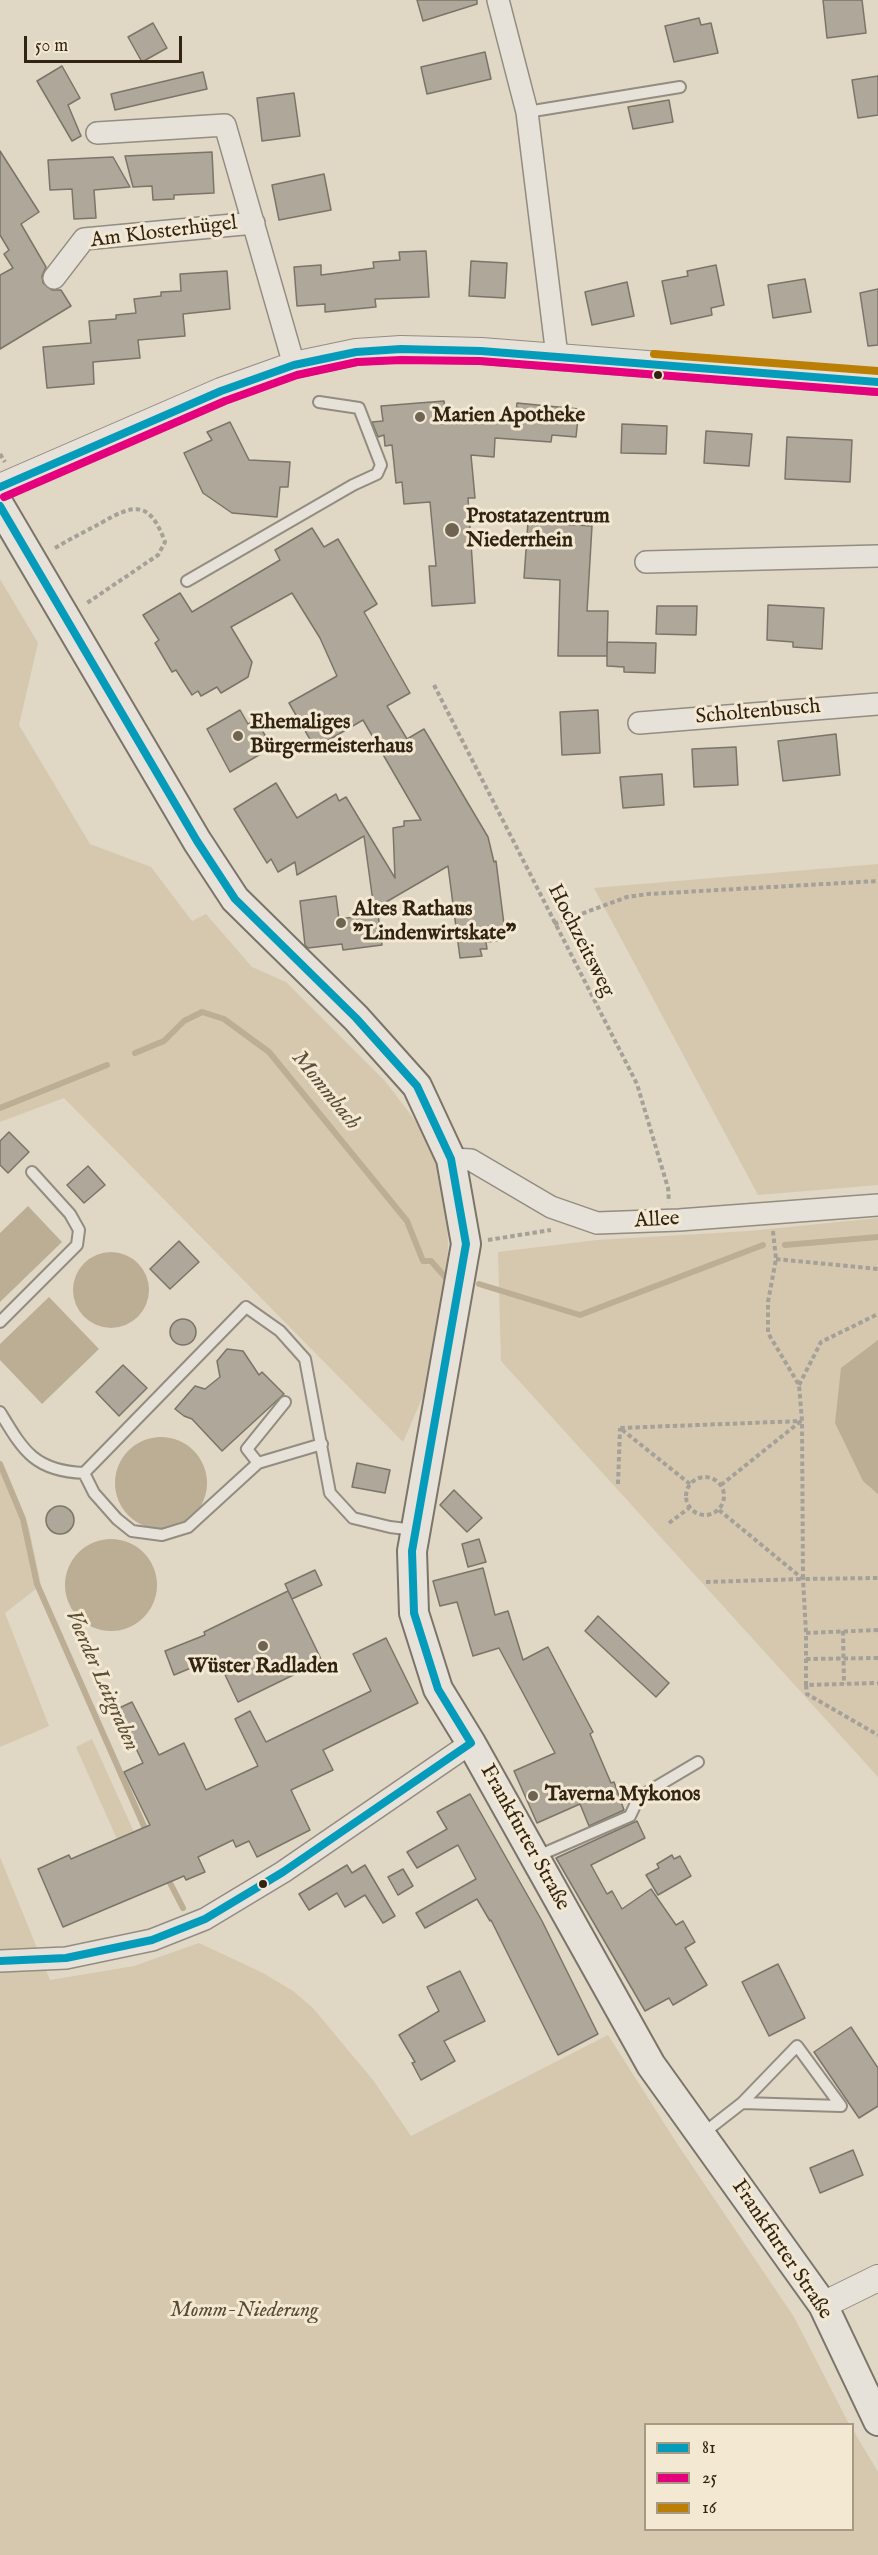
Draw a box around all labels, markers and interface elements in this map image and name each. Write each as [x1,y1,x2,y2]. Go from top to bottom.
scale bar [27,24,184,62]
text: 50 m [35,35,68,58]
street label: Am Klosterhügel [89,211,239,255]
unlabelled marker [652,369,664,381]
place label: Marien Apotheke [432,404,585,430]
marker: Marien Apotheke [413,410,427,424]
place label: Prostatazentrum Niederrhein [466,505,610,555]
marker: Prostatazentrum Niederrhein [443,521,461,539]
street label: Scholtenbusch [694,695,822,731]
place label: Ehemaliges Bürgermeisterhaus [250,711,413,761]
marker: Ehemaliges Bürgermeisterhaus [231,729,245,743]
street label: Hochzeitsweg [541,880,619,1002]
place label: Altes Rathaus "Lindenwirtskate" [353,898,516,948]
marker: Altes Rathaus "Lindenwirtskate" [334,916,348,930]
water label: Mommbach [285,1046,365,1136]
street label: Allee [634,1207,680,1235]
water label: Voerder Leitgraben [58,1607,144,1755]
marker: Wüster Radladen [256,1639,270,1653]
place label: Wüster Radladen [188,1655,338,1681]
street label: Frankfurter Straße [474,1761,574,1915]
place label: Taverna Mykonos [545,1783,700,1809]
marker: Taverna Mykonos [526,1789,540,1803]
unlabelled marker [257,1878,269,1890]
street label: Frankfurter Straße [725,2175,837,2325]
park label: Momm-Niederung [170,2299,318,2325]
legend [644,2423,854,2531]
text: 81 [702,2437,716,2460]
text: 25 [702,2467,717,2490]
text: 16 [702,2497,716,2520]

